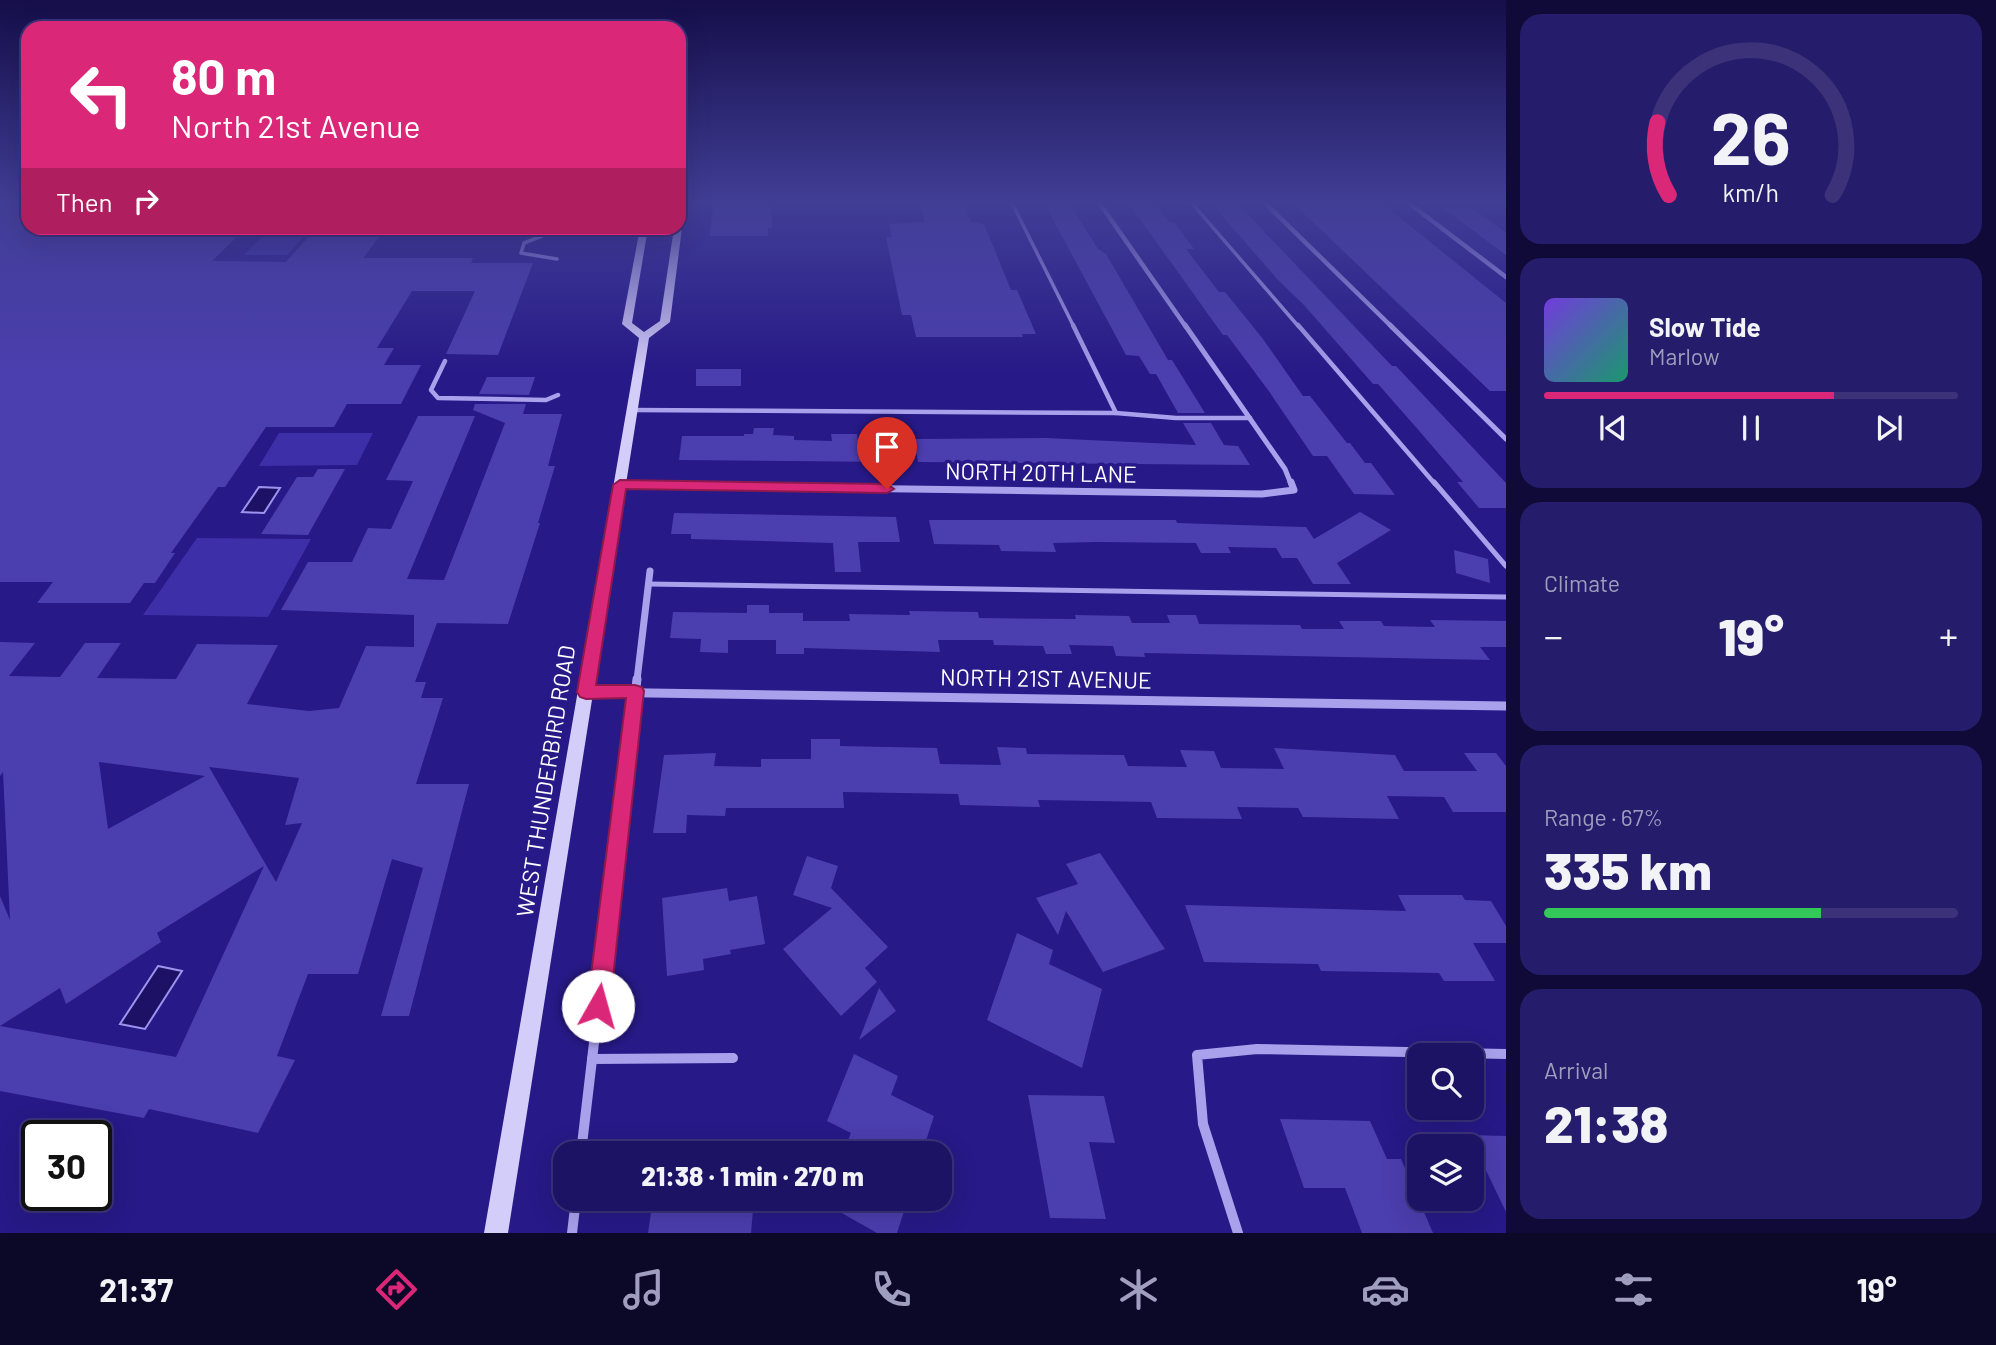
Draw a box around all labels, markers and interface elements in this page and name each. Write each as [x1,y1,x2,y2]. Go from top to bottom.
text: 80 m [171,46,276,105]
icon: left [56,49,147,140]
text: 26 [1711,92,1791,180]
text: North 21st Avenue [171,106,420,144]
text: km/h [1723,177,1779,207]
icon: right [127,182,165,220]
text: Then [56,186,113,217]
text: Slow Tide [1649,311,1761,342]
text: Marlow [1649,342,1720,370]
icon: previous [1594,409,1632,447]
icon: pause [1732,409,1770,447]
icon: next [1870,409,1908,447]
pin [857,417,917,489]
icon: arrive [868,428,906,466]
street label: NORTH 20TH LANE [945,456,1137,488]
text: Climate [1544,569,1620,597]
text: 19° [1718,604,1784,666]
text: − [1544,612,1563,658]
text: + [1939,612,1958,658]
street label: WEST THUNDERBIRD ROAD [510,643,580,919]
street label: NORTH 21ST AVENUE [940,662,1152,694]
text: Range · 67% [1544,803,1663,831]
text: 335 km [1544,838,1712,900]
position arrow [561,969,635,1043]
map controls [1407,1043,1484,1211]
button: search [1407,1043,1484,1120]
text: Arrival [1544,1056,1608,1084]
text: 21:38 [1544,1091,1668,1153]
speed limit sign: 30 [21,1120,112,1211]
button: layers [1407,1134,1484,1211]
text: 21:38 · 1 min · 270 m [641,1160,864,1191]
icon: directions [372,1265,421,1314]
icon: music [619,1265,668,1314]
icon: phone [867,1265,916,1314]
icon: climate [1114,1265,1163,1314]
icon: car [1361,1265,1410,1314]
icon: filters [1609,1265,1658,1314]
text: 21:37 [99,1270,173,1308]
text: 19° [1856,1270,1897,1308]

